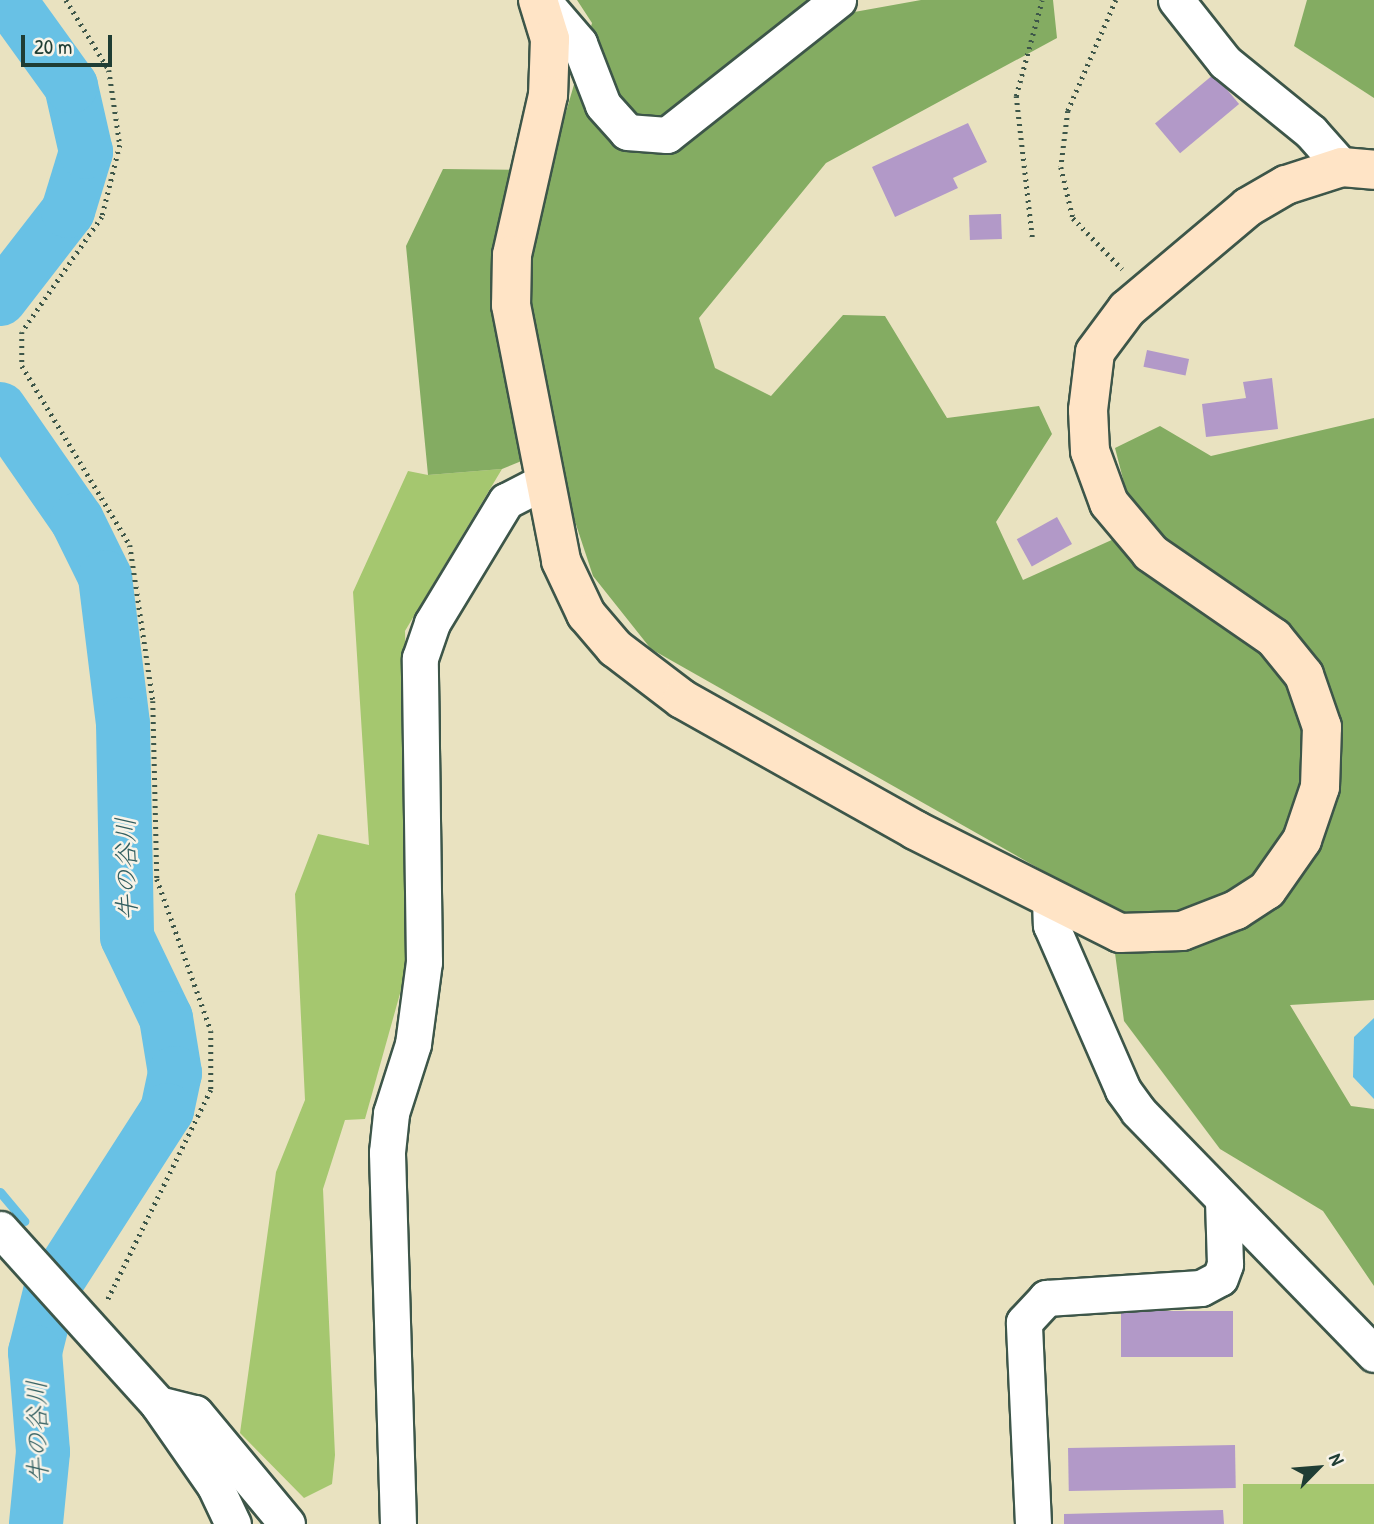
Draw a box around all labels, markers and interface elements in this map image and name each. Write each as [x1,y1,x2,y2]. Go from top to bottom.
scale bar [24,21,116,65]
text: 20 m [34,32,72,61]
water label: 牛の谷川 [109,817,143,921]
water label: 牛の谷川 [20,1380,54,1484]
north arrow [1283,1433,1353,1503]
text: N [1323,1449,1351,1469]

